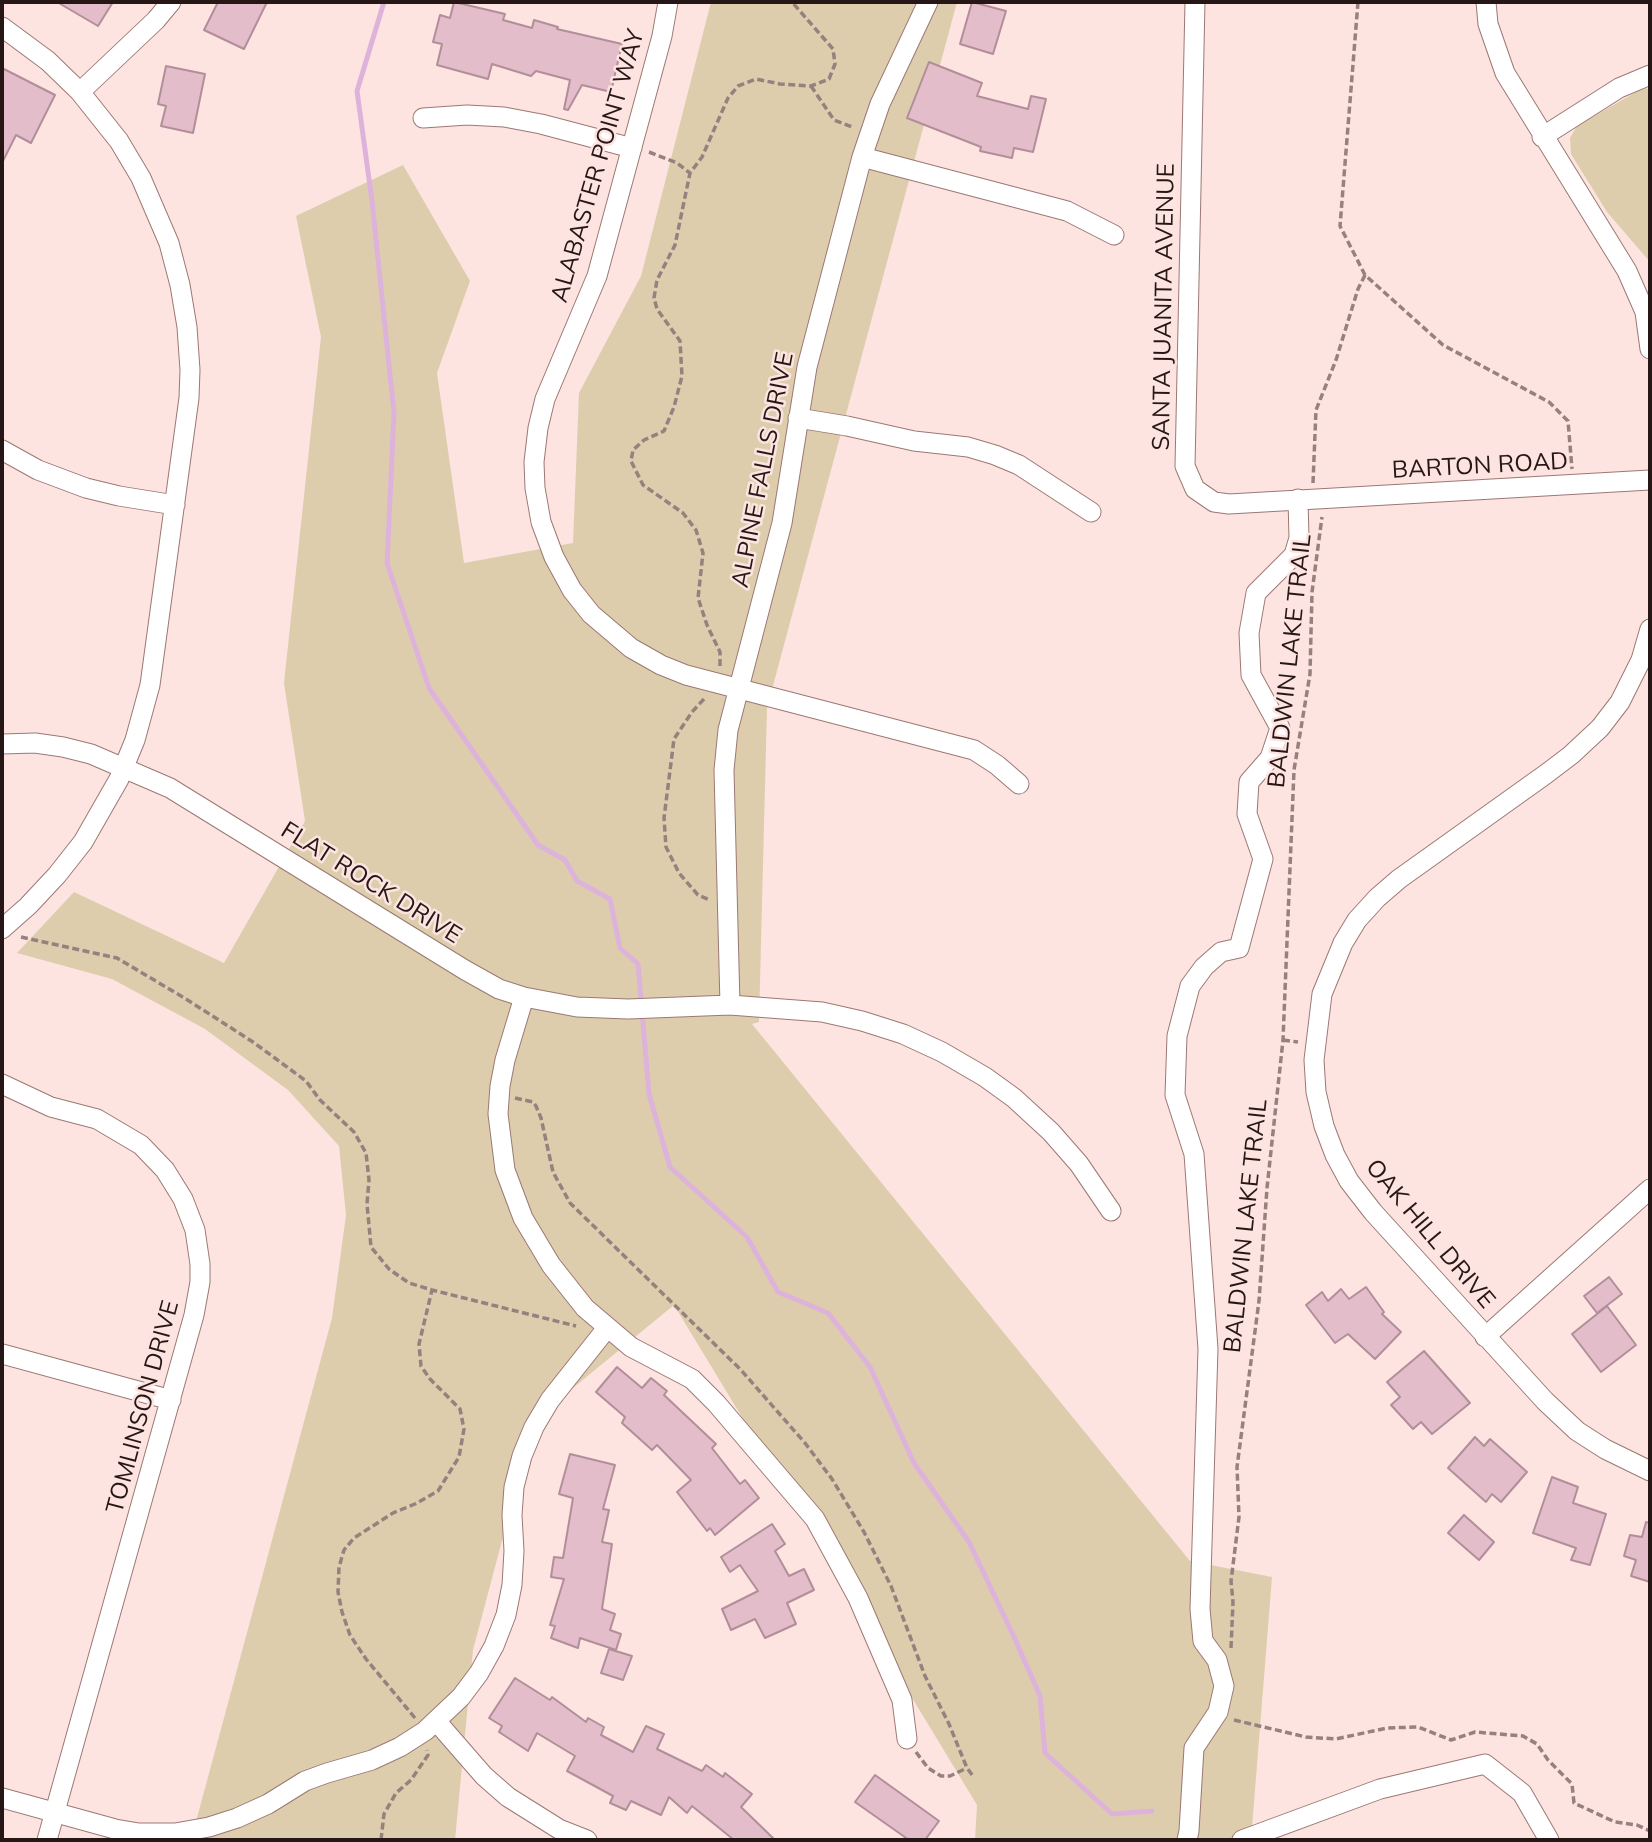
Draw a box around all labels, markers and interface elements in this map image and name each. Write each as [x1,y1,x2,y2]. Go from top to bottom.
street label: ALABASTER POINT WAY [545,26,651,306]
street label: SANTA JUANITA AVENUE [1147,163,1181,451]
street label: ALPINE FALLS DRIVE [726,350,800,590]
street label: BARTON ROAD [1391,447,1569,485]
street label: BALDWIN LAKE TRAIL [1262,533,1318,789]
street label: FLAT ROCK DRIVE [276,816,466,950]
street label: BALDWIN LAKE TRAIL [1218,1098,1274,1354]
street label: OAK HILL DRIVE [1359,1154,1501,1314]
street label: TOMLINSON DRIVE [101,1297,185,1517]

